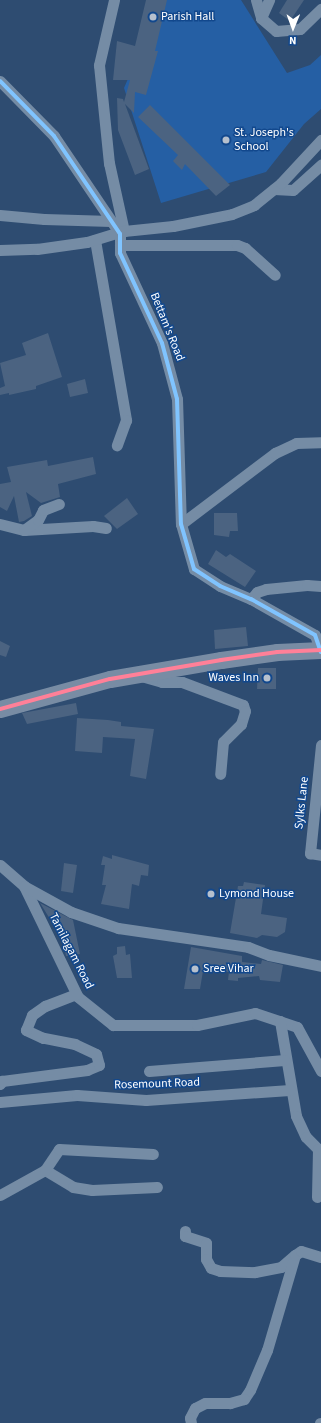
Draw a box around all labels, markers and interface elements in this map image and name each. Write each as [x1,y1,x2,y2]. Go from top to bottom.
north arrow [273,8,313,48]
place label: Parish Hall [161,10,214,24]
marker: Parish Hall [148,12,158,22]
text: N [289,33,297,48]
place label: St. Joseph's School [234,126,294,154]
marker: St. Joseph's School [221,135,231,145]
street label: Bettam's Road [147,291,187,363]
place label: Waves Inn [208,671,259,685]
marker: Waves Inn [262,673,272,683]
street label: Sylks Lane [292,776,312,830]
place label: Lymond House [219,887,294,901]
marker: Lymond House [206,889,216,899]
street label: Tamilagam Road [46,910,96,992]
place label: Sree Vihar [203,962,254,976]
marker: Sree Vihar [190,964,200,974]
street label: Rosemount Road [114,1075,200,1093]

